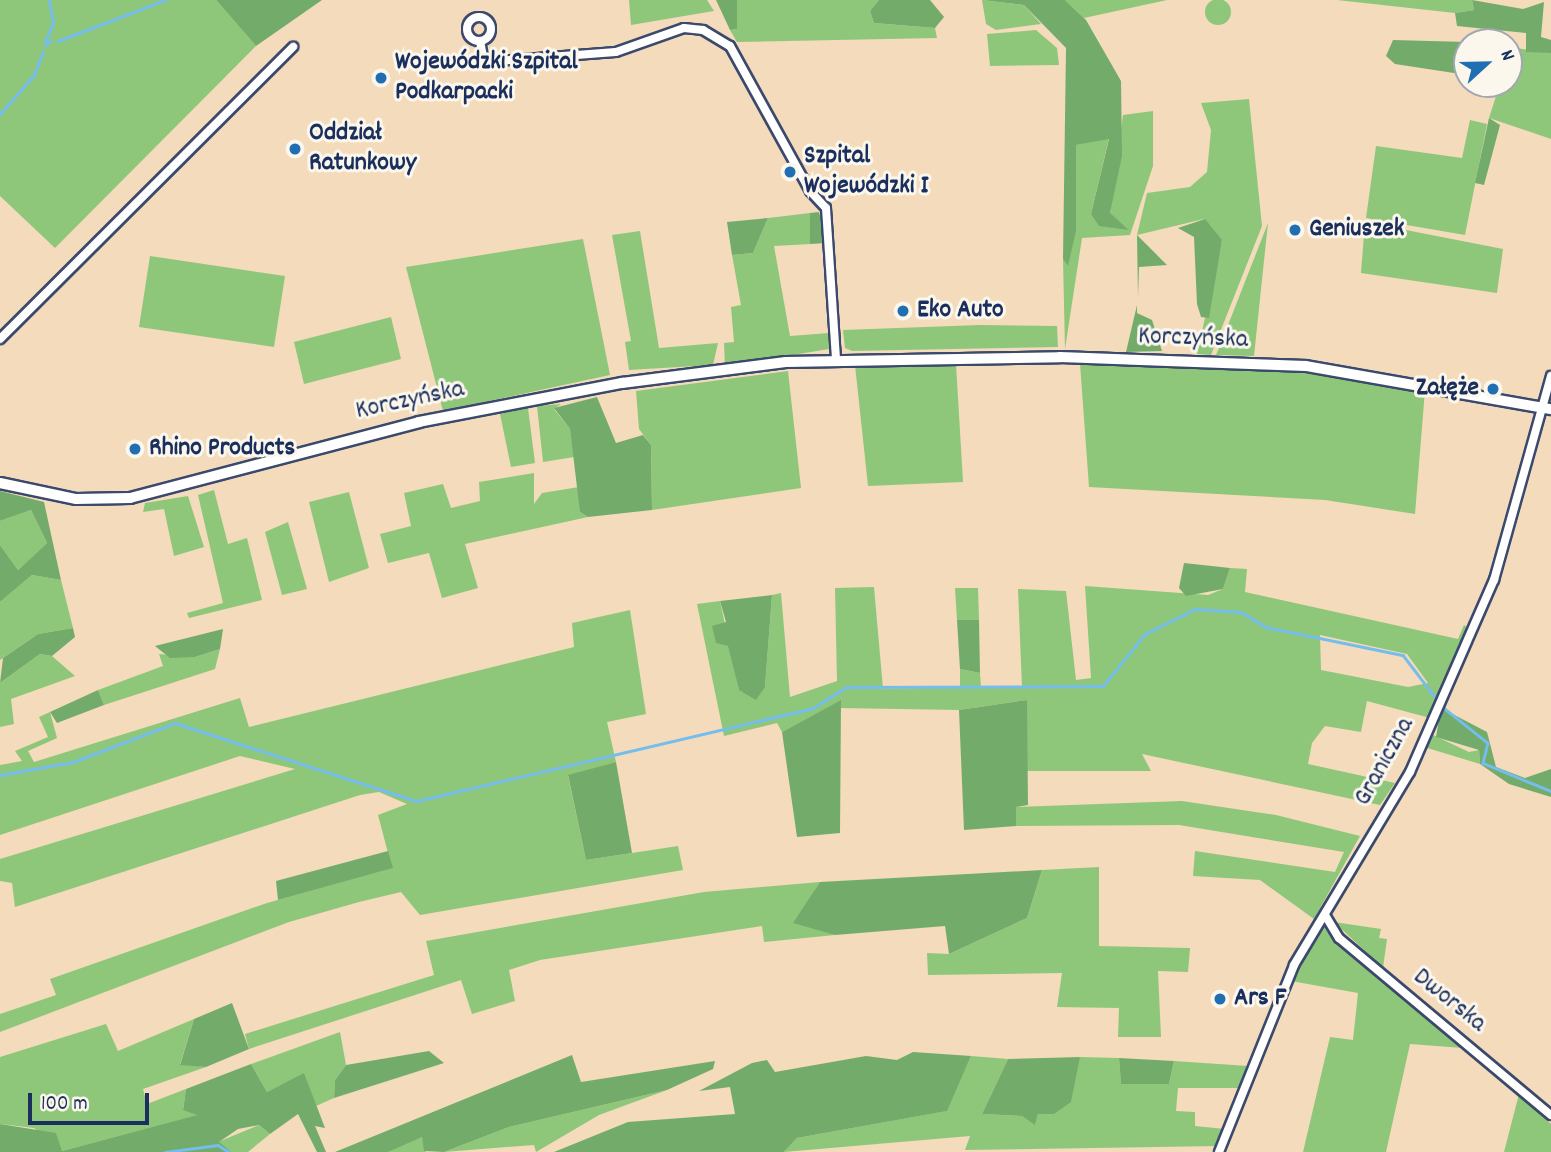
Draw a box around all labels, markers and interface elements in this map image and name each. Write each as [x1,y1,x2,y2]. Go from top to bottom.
north arrow [1453,28,1523,98]
text: N [1492,46,1520,65]
place label: Wojewódzki Szpital Podkarpacki [395,47,578,108]
marker: Wojewódzki Szpital Podkarpacki [373,70,389,86]
place label: Oddział Ratunkowy [309,118,416,180]
marker: Oddział Ratunkowy [287,141,303,157]
place label: Szpital Wojewódzki I [804,141,929,202]
marker: Szpital Wojewódzki I [782,164,798,180]
place label: Geniuszek [1309,214,1404,246]
marker: Geniuszek [1287,222,1303,238]
place label: Eko Auto [917,295,1004,327]
marker: Eko Auto [895,303,911,319]
street label: Korczyńska [1138,321,1248,357]
place label: Załęże [1416,373,1479,405]
street label: Korczyńska [353,374,467,428]
marker: Załęże [1485,381,1501,397]
place label: Rhino Products [149,433,295,465]
marker: Rhino Products [127,441,143,457]
street label: Graniczna [1348,712,1422,812]
street label: Dworska [1406,962,1492,1040]
place label: Ars F [1234,983,1286,1015]
marker: Ars F [1212,991,1228,1007]
scale bar [32,1078,152,1122]
text: 100 m [41,1090,88,1120]

